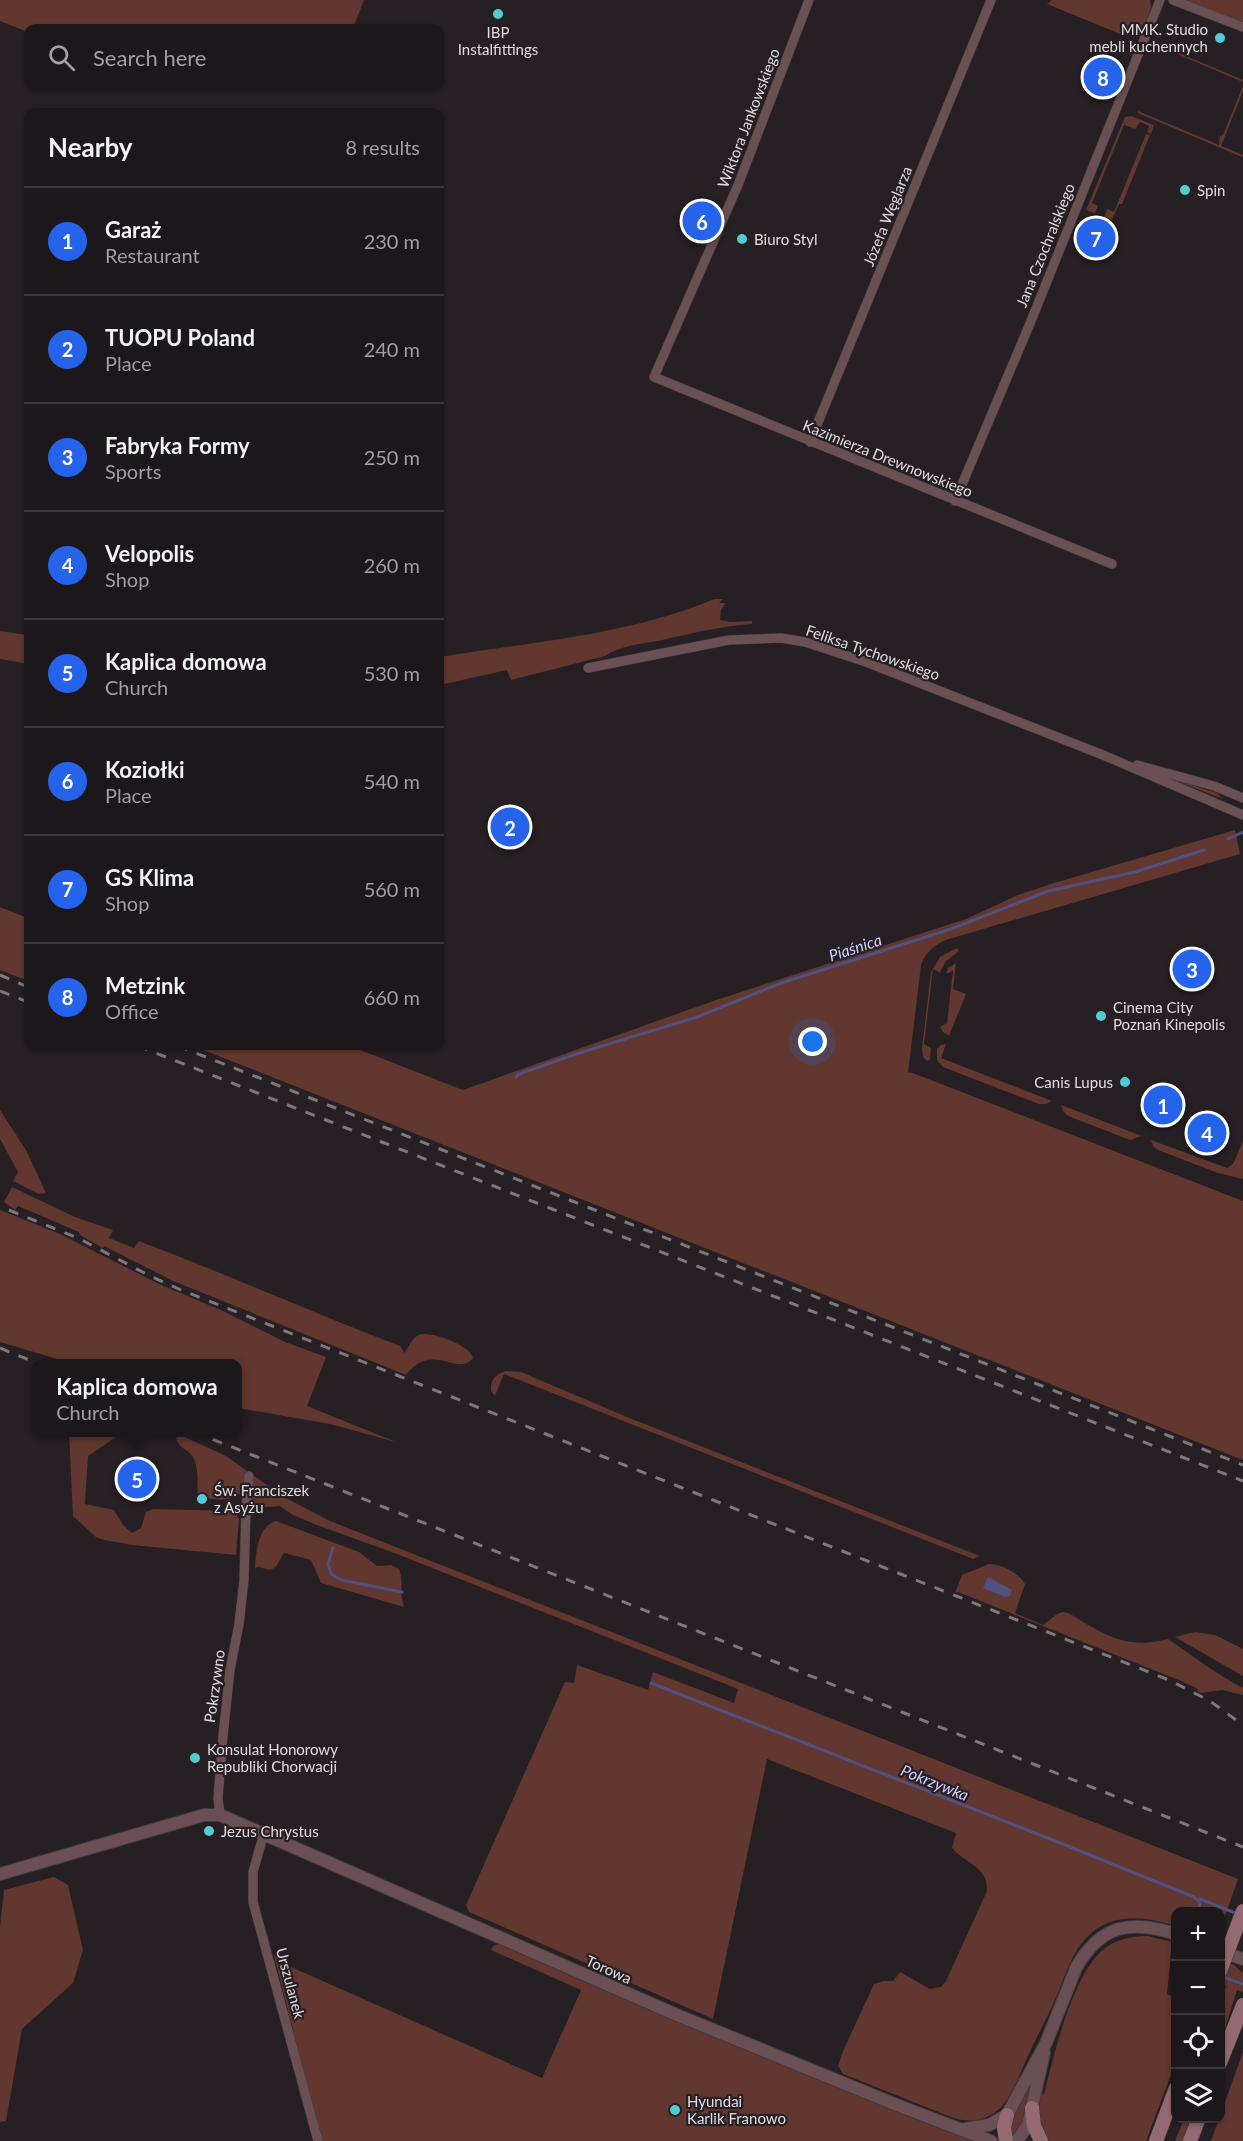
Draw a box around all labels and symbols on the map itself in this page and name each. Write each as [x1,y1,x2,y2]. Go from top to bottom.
marker: IBP Instalfittings [491,7,505,21]
place label: MMK. Studio mebli kuchennych [1089,20,1208,55]
place label: IBP Instalfittings [458,23,538,58]
marker: MMK. Studio mebli kuchennych [1213,31,1227,45]
street label: Wiktora Jankowskiego [713,46,783,190]
pin: 8 [1084,54,1122,100]
street label: Józefa Węglarza [859,163,915,269]
street label: Jana Czochralskiego [1012,180,1078,310]
place label: Spin [1197,181,1225,199]
marker: Spin [1178,183,1192,197]
pin: 6 [682,198,722,244]
pin: 7 [1076,216,1116,260]
place label: Biuro Styl [754,230,817,248]
marker: Biuro Styl [735,232,749,246]
street label: Kazimierza Drewnowskiego [801,416,975,500]
street label: Feliksa Tychowskiego [804,621,942,683]
pin: 2 [490,804,530,850]
water label: Piaśnica [826,930,884,964]
pin: 3 [1172,946,1212,992]
place label: Cinema City Poznań Kinepolis [1113,998,1225,1033]
marker: Cinema City Poznań Kinepolis [1094,1009,1108,1023]
your location [798,1027,827,1056]
place label: Canis Lupus [1034,1073,1113,1091]
marker: Canis Lupus [1118,1075,1132,1089]
pin: 1 [1144,1082,1182,1128]
pin: 4 [1188,1110,1226,1156]
pin: 5 [118,1456,156,1502]
place label: Św. Franciszek z Asyżu [214,1481,310,1516]
marker: Św. Franciszek z Asyżu [195,1492,209,1506]
street label: Pokrzywno [200,1648,228,1724]
place label: Konsulat Honorowy Republiki Chorwacji [207,1740,338,1775]
marker: Konsulat Honorowy Republiki Chorwacji [188,1751,202,1765]
water label: Pokrzywka [898,1760,972,1804]
place label: Jezus Chrystus [221,1822,319,1840]
marker: Jezus Chrystus [202,1824,216,1838]
street label: Urszulanek [273,1946,309,2021]
street label: Torowa [583,1951,635,1987]
place label: Hyundai Karlik Franowo [687,2092,786,2127]
marker: Hyundai Karlik Franowo [668,2103,682,2117]

